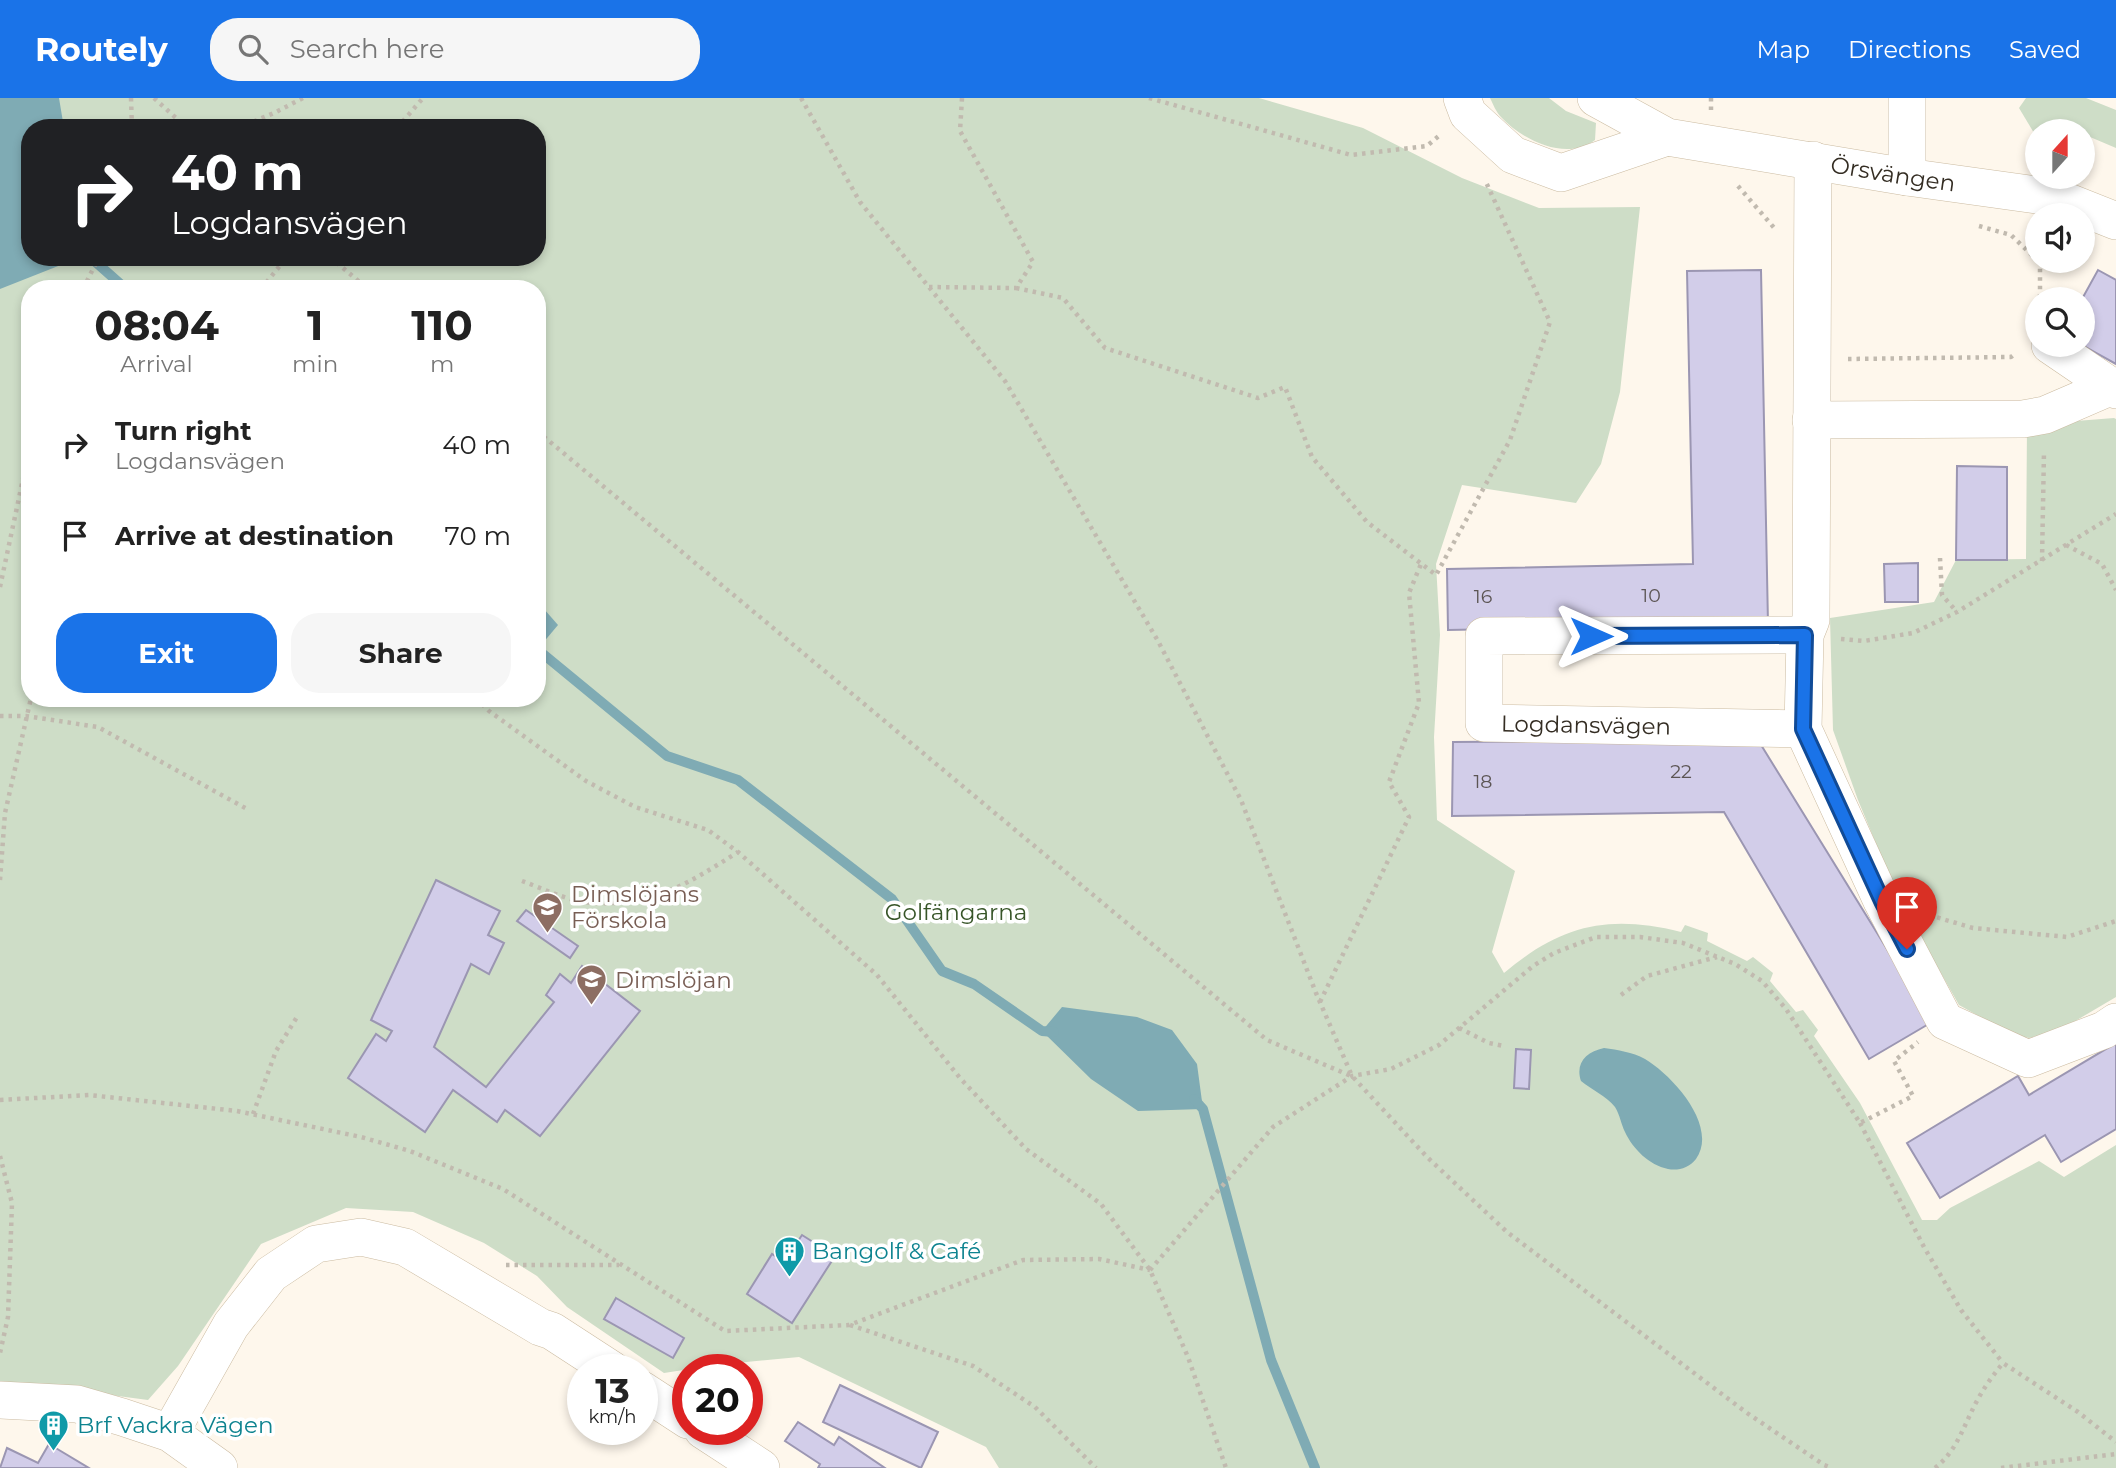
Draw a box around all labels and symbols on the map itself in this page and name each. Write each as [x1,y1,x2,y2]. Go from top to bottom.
north arrow [2025,119,2095,189]
street label: Örsvängen [1828,150,1957,198]
house number: 10 [1641,584,1661,607]
house number: 16 [1474,585,1492,608]
position arrow [1554,599,1628,673]
street label: Logdansvägen [1501,710,1671,740]
house number: 22 [1670,760,1692,783]
house number: 18 [1474,770,1492,793]
pin [1877,877,1937,949]
place label: Dimslöjans Förskola [571,880,699,934]
school or university icon: Dimslöjans Förskola [531,890,565,934]
park label: Golfängarna [885,898,1027,926]
school or university icon: Dimslöjan [575,963,609,1007]
place label: Dimslöjan [615,966,732,994]
building icon: Bangolf & Café [772,1234,806,1278]
place label: Bangolf & Café [812,1237,981,1265]
speed limit sign: 20 [672,1354,763,1445]
building icon: Brf Vackra Vägen [37,1408,71,1452]
place label: Brf Vackra Vägen [77,1411,274,1439]

